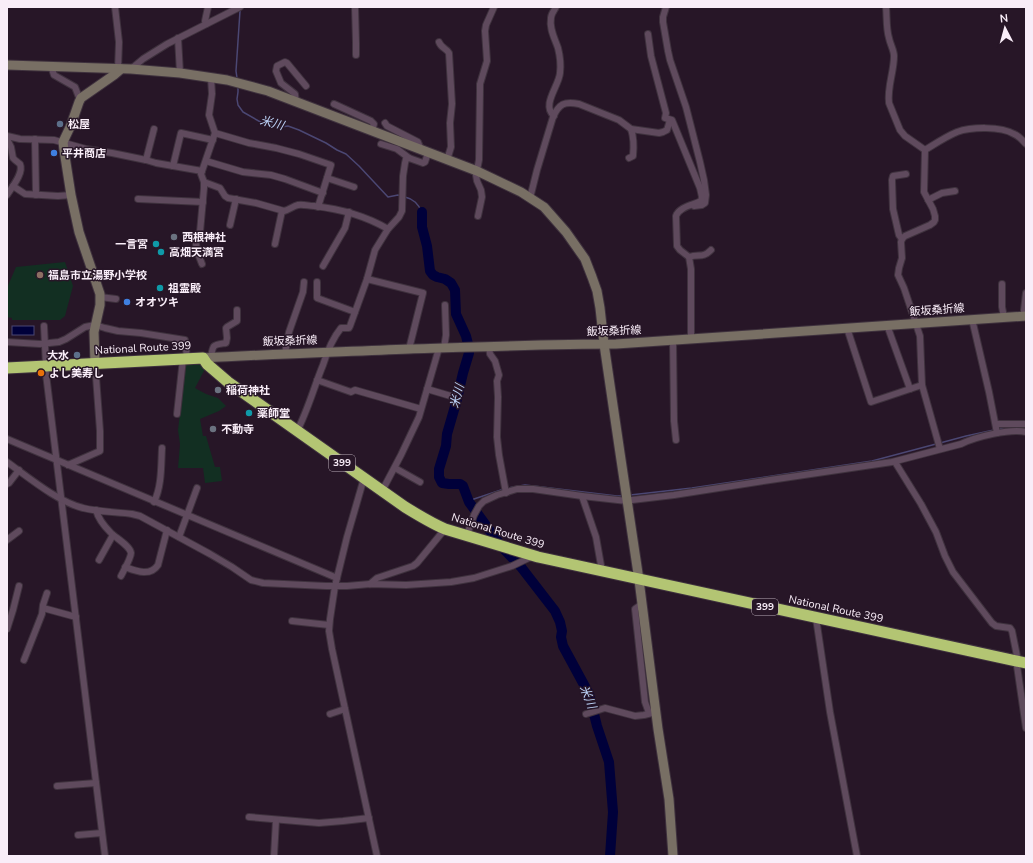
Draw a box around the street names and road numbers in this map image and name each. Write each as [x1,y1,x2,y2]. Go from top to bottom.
street label: 飯坂桑折線 [909,301,965,319]
street label: 飯坂桑折線 [586,323,642,339]
street label: 飯坂桑折線 [262,333,318,349]
street label: National Route 399 [94,338,192,358]
road number: 399 [329,455,355,471]
street label: National Route 399 [450,510,546,552]
street label: National Route 399 [787,592,885,626]
road number: 399 [752,599,778,615]

